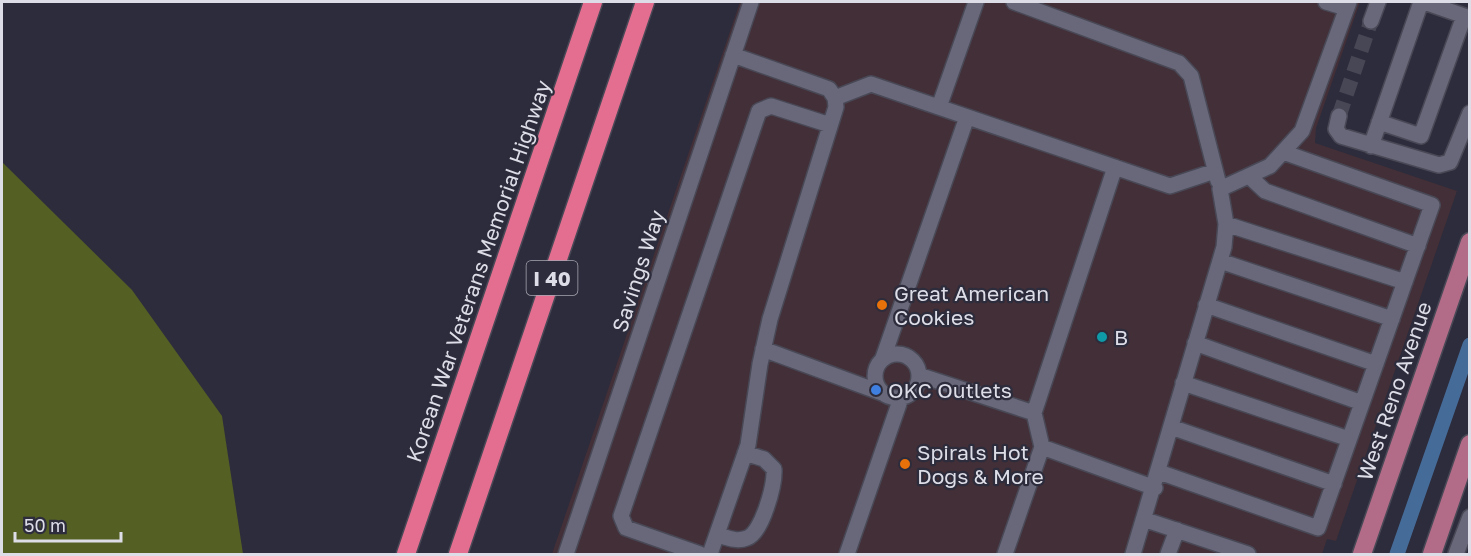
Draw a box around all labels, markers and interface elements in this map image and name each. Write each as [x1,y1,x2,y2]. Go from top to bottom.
street label: Korean War Veterans Memorial Highway [400,76,556,465]
street label: Savings Way [606,206,670,335]
road number: I 40 [526,261,578,295]
place label: Great American Cookies [894,280,1049,330]
marker: Great American Cookies [875,298,889,312]
street label: West Reno Avenue [1351,298,1437,484]
place label: B [1114,324,1128,350]
marker: B [1095,330,1109,344]
place label: OKC Outlets [888,377,1012,403]
marker: OKC Outlets [869,383,883,397]
place label: Spirals Hot Dogs & More [917,439,1044,489]
marker: Spirals Hot Dogs & More [898,457,912,471]
scale bar [15,505,122,543]
text: 50 m [24,514,66,536]

